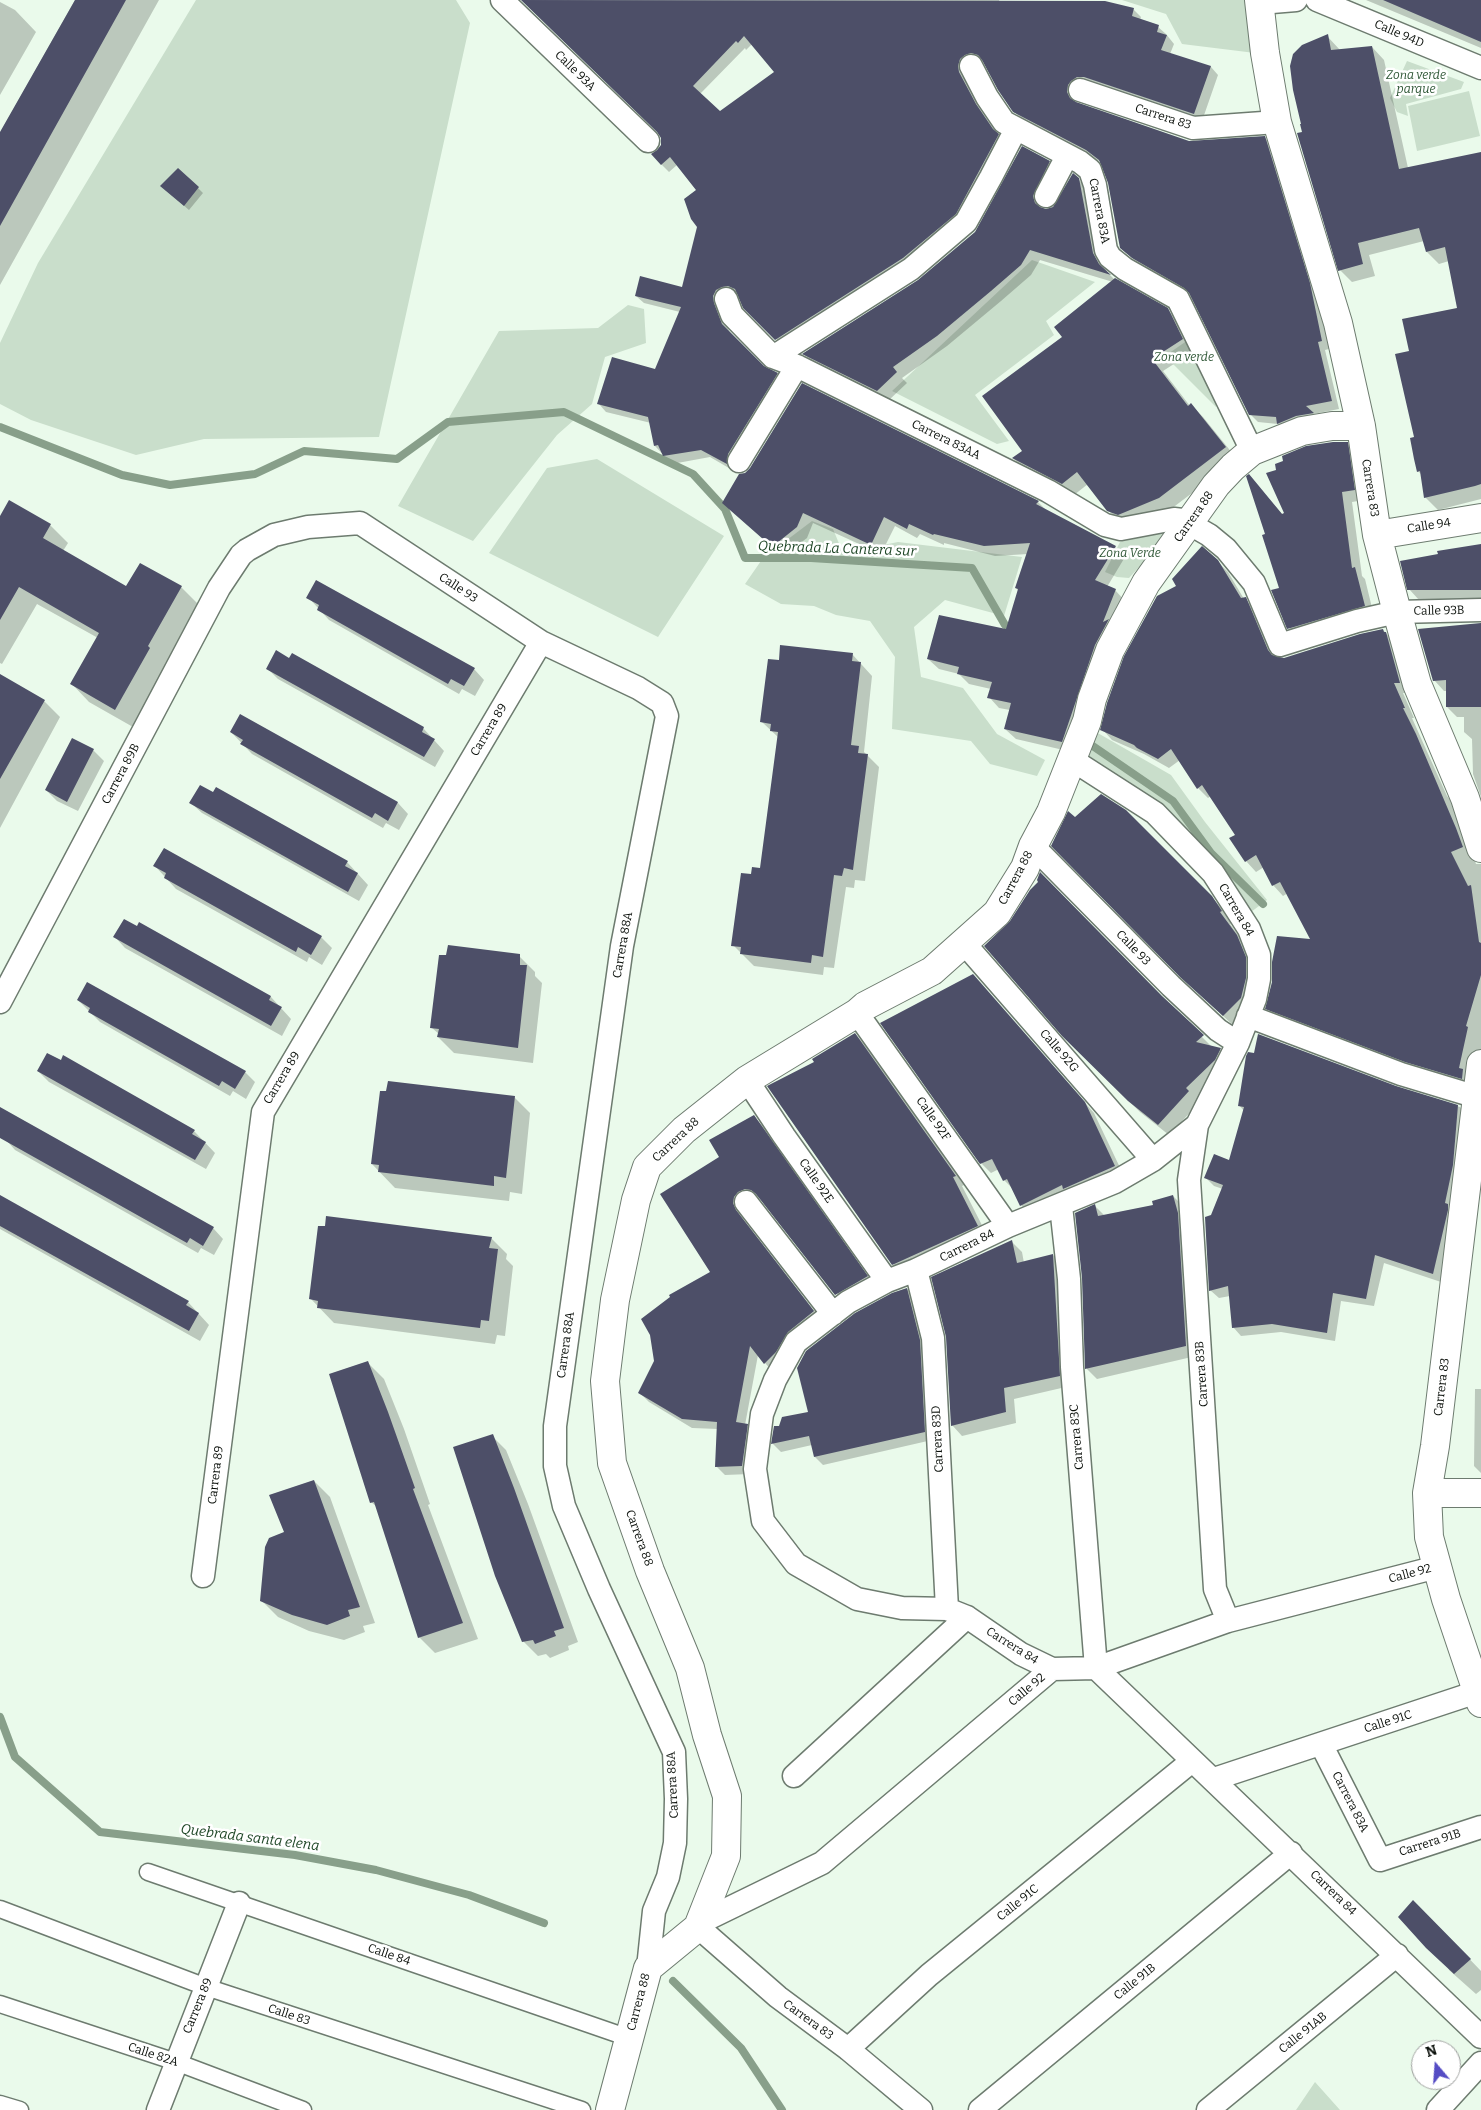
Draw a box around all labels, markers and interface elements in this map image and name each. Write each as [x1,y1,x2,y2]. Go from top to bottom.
street label: Calle 94D [1372,17,1426,51]
street label: Calle 93A [551,48,599,94]
park label: Zona verde parque [1386,69,1446,97]
street label: Carrera 83 [1133,101,1193,133]
street label: Carrera 83A [1086,177,1112,245]
park label: Zona verde [1154,351,1214,365]
street label: Carrera 83AA [909,417,983,463]
street label: Carrera 83 [1358,458,1382,518]
street label: Carrera 88 [1171,489,1217,545]
street label: Calle 94 [1406,515,1452,537]
water label: Quebrada La Cantera sur [758,538,916,560]
park label: Zona Verde [1099,547,1161,561]
street label: Calle 93 [436,570,480,606]
street label: Calle 93B [1413,603,1465,619]
street label: Carrera 89 [468,701,510,759]
street label: Carrera 89B [99,741,143,807]
street label: Carrera 88 [996,849,1036,907]
street label: Carrera 84 [1215,881,1257,939]
street label: Carrera 88A [610,911,636,979]
street label: Calle 93 [1113,927,1153,969]
street label: Calle 92G [1036,1027,1082,1075]
street label: Carrera 89 [261,1049,303,1107]
street label: Calle 92F [913,1094,953,1144]
street label: Carrera 88 [649,1115,703,1165]
street label: Calle 92E [795,1156,837,1206]
street label: Carrera 84 [937,1227,997,1265]
street label: Carrera 88A [554,1311,578,1379]
street label: Carrera 83B [1193,1341,1211,1407]
street label: Carrera 83 [1431,1357,1453,1417]
street label: Carrera 83C [1067,1403,1087,1471]
street label: Carrera 83D [929,1405,947,1473]
street label: Carrera 89 [205,1445,227,1505]
street label: Carrera 88 [622,1508,656,1568]
street label: Calle 92 [1387,1561,1433,1587]
street label: Carrera 84 [983,1624,1041,1668]
street label: Calle 92 [1006,1671,1048,1709]
street label: Calle 91C [1362,1707,1414,1737]
street label: Carrera 88A [664,1751,682,1819]
street label: Carrera 83A [1328,1769,1372,1835]
water label: Quebrada santa elena [180,1821,320,1855]
street label: Carrera 91B [1397,1826,1463,1860]
street label: Carrera 84 [1307,1867,1359,1919]
street label: Calle 91C [994,1882,1042,1924]
street label: Calle 84 [366,1941,412,1969]
street label: Calle 91B [1111,1961,1159,2003]
street label: Carrera 88 [624,1972,654,2032]
street label: Carrera 89 [180,1976,216,2036]
street label: Carrera 83 [780,1997,836,2043]
street label: Calle 83 [266,2001,312,2029]
street label: Calle 91AB [1276,2009,1330,2057]
street label: Calle 82A [126,2040,180,2070]
north arrow [1411,2040,1461,2090]
text: N [1424,2041,1439,2061]

